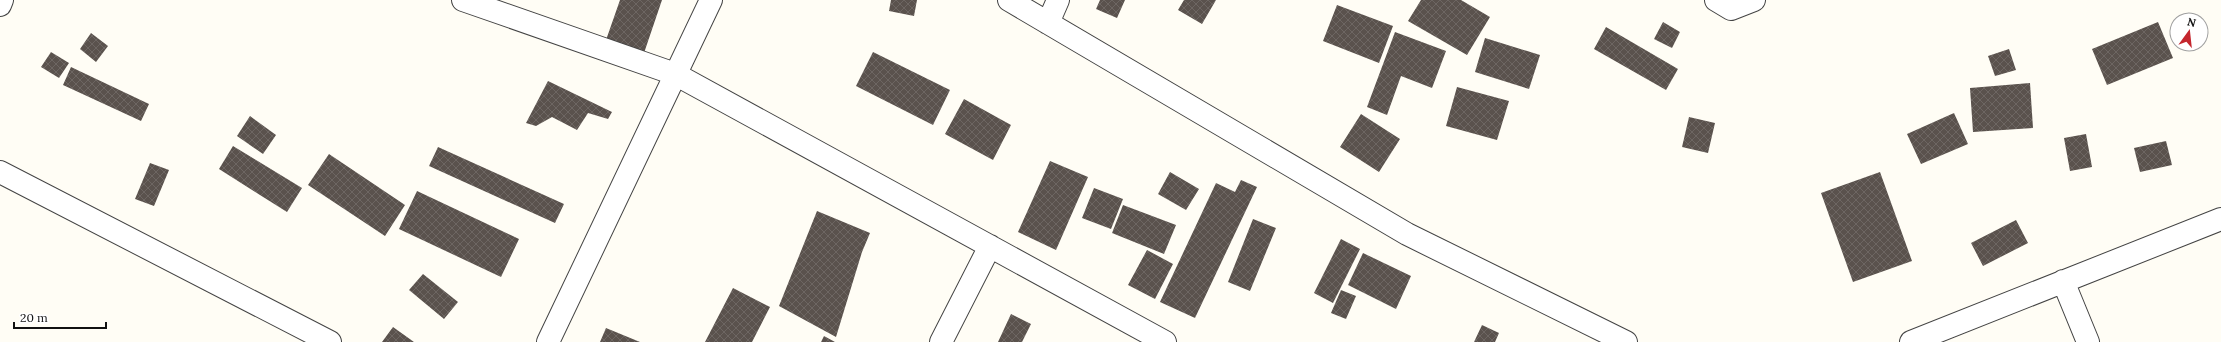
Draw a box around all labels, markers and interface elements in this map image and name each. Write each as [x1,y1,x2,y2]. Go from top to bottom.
north arrow [2169,12,2209,52]
text: N [2186,14,2198,30]
scale bar [14,304,106,330]
text: 20 m [20,310,48,325]

